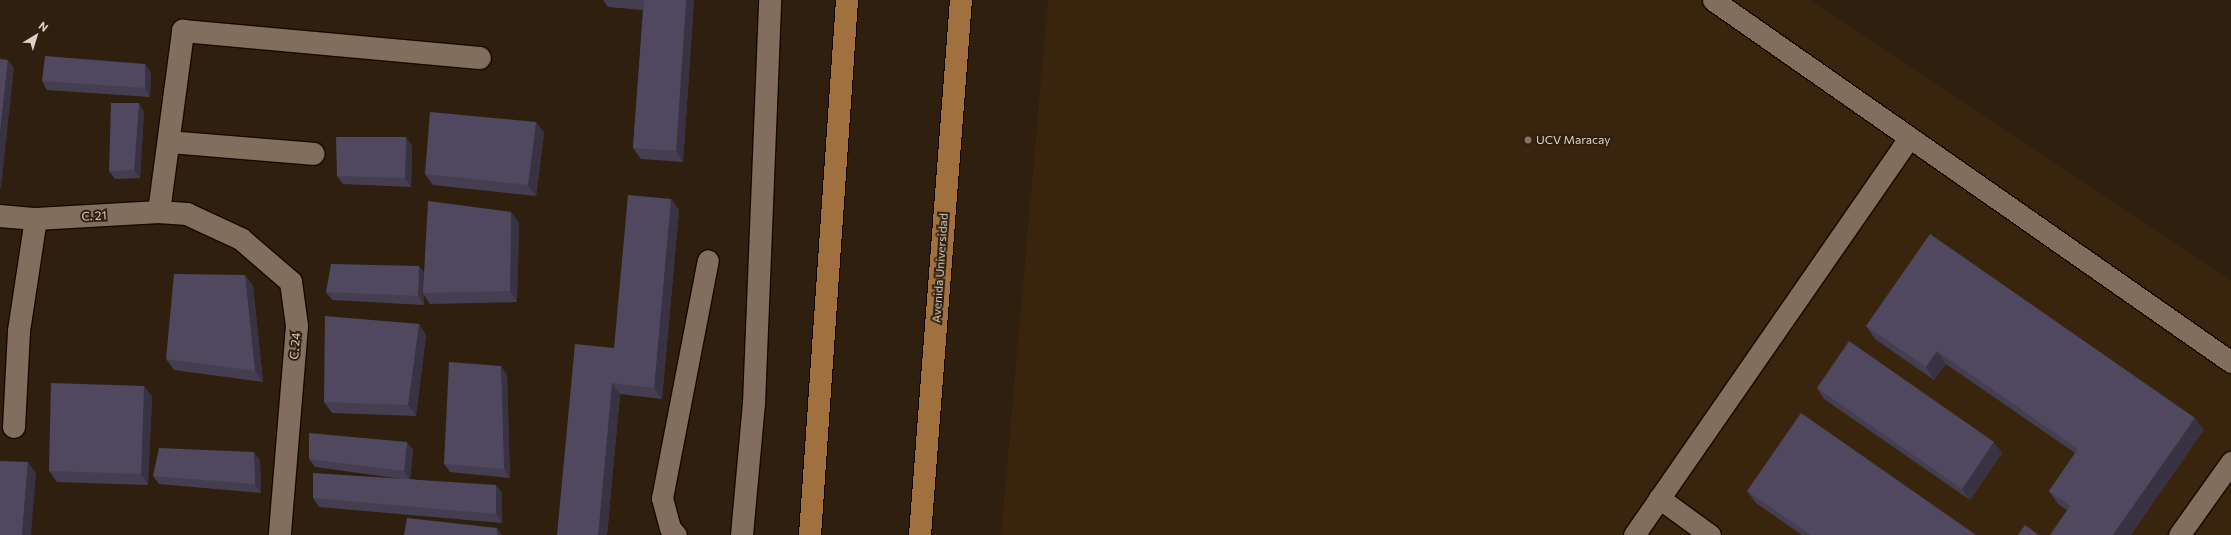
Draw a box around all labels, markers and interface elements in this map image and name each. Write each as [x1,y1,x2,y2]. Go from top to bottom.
north arrow [16,16,56,56]
text: N [36,18,51,34]
place label: UCV Maracay [1536,133,1610,147]
marker: UCV Maracay [1523,135,1533,145]
street label: C. 21 [81,208,107,224]
street label: Avenida Universidad [929,213,951,323]
street label: C. 24 [287,332,303,360]

